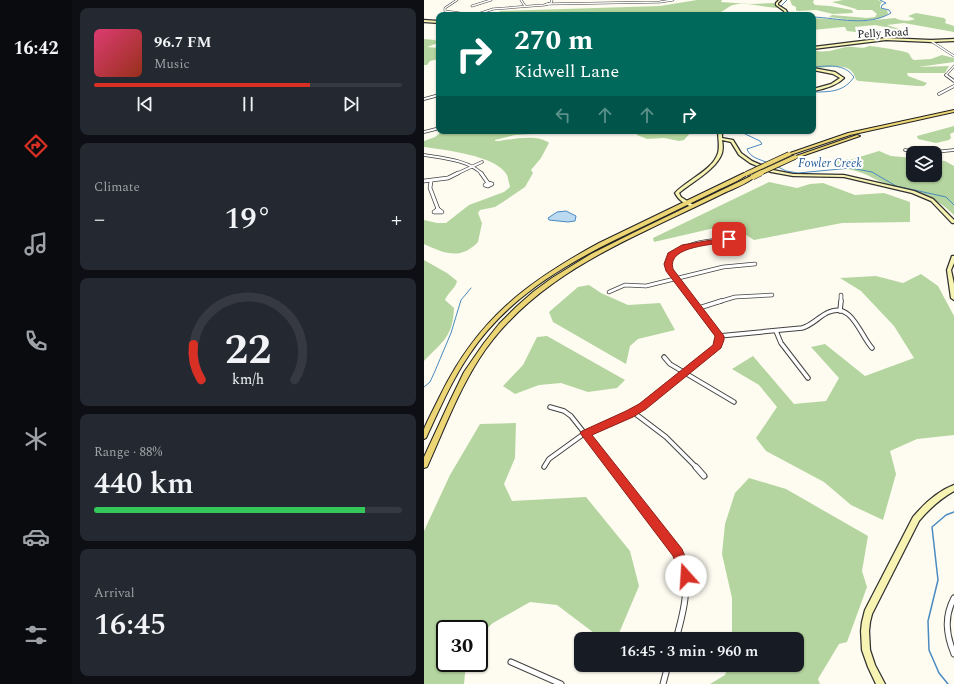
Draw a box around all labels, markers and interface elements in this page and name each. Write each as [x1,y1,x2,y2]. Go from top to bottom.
text: 270 m [514,19,593,62]
street label: Pelly Road [857,23,909,43]
icon: right [448,28,500,80]
text: 96.7 FM [154,31,211,54]
text: 16:42 [13,35,59,62]
text: Music [154,54,190,74]
text: Kidwell Lane [514,58,619,85]
icon: previous [134,93,156,115]
icon: pause [237,93,259,115]
icon: next [340,93,362,115]
icon: left [552,104,574,126]
icon: ahead [594,104,616,126]
icon: ahead [636,104,658,126]
icon: right [678,104,700,126]
icon: directions [22,132,50,160]
map controls [906,146,942,182]
button: layers [906,146,942,182]
water label: Fowler Creek [798,154,862,173]
text: Climate [94,177,140,197]
text: 19° [224,196,272,242]
text: − [94,203,105,236]
text: + [391,203,402,236]
pin [712,222,746,256]
icon: arrive [718,228,740,250]
icon: music [22,230,50,258]
text: 22 [225,319,271,382]
icon: phone [22,327,50,355]
text: km/h [232,369,264,391]
icon: climate [22,425,50,453]
text: Range · 88% [94,442,162,462]
text: 440 km [94,461,194,507]
icon: car [22,523,50,551]
position arrow [665,555,707,597]
text: Arrival [94,583,135,603]
text: 16:45 [94,602,166,648]
speed limit sign: 30 [436,620,488,672]
icon: filters [22,621,50,649]
text: 16:45 · 3 min · 960 m [620,640,758,663]

